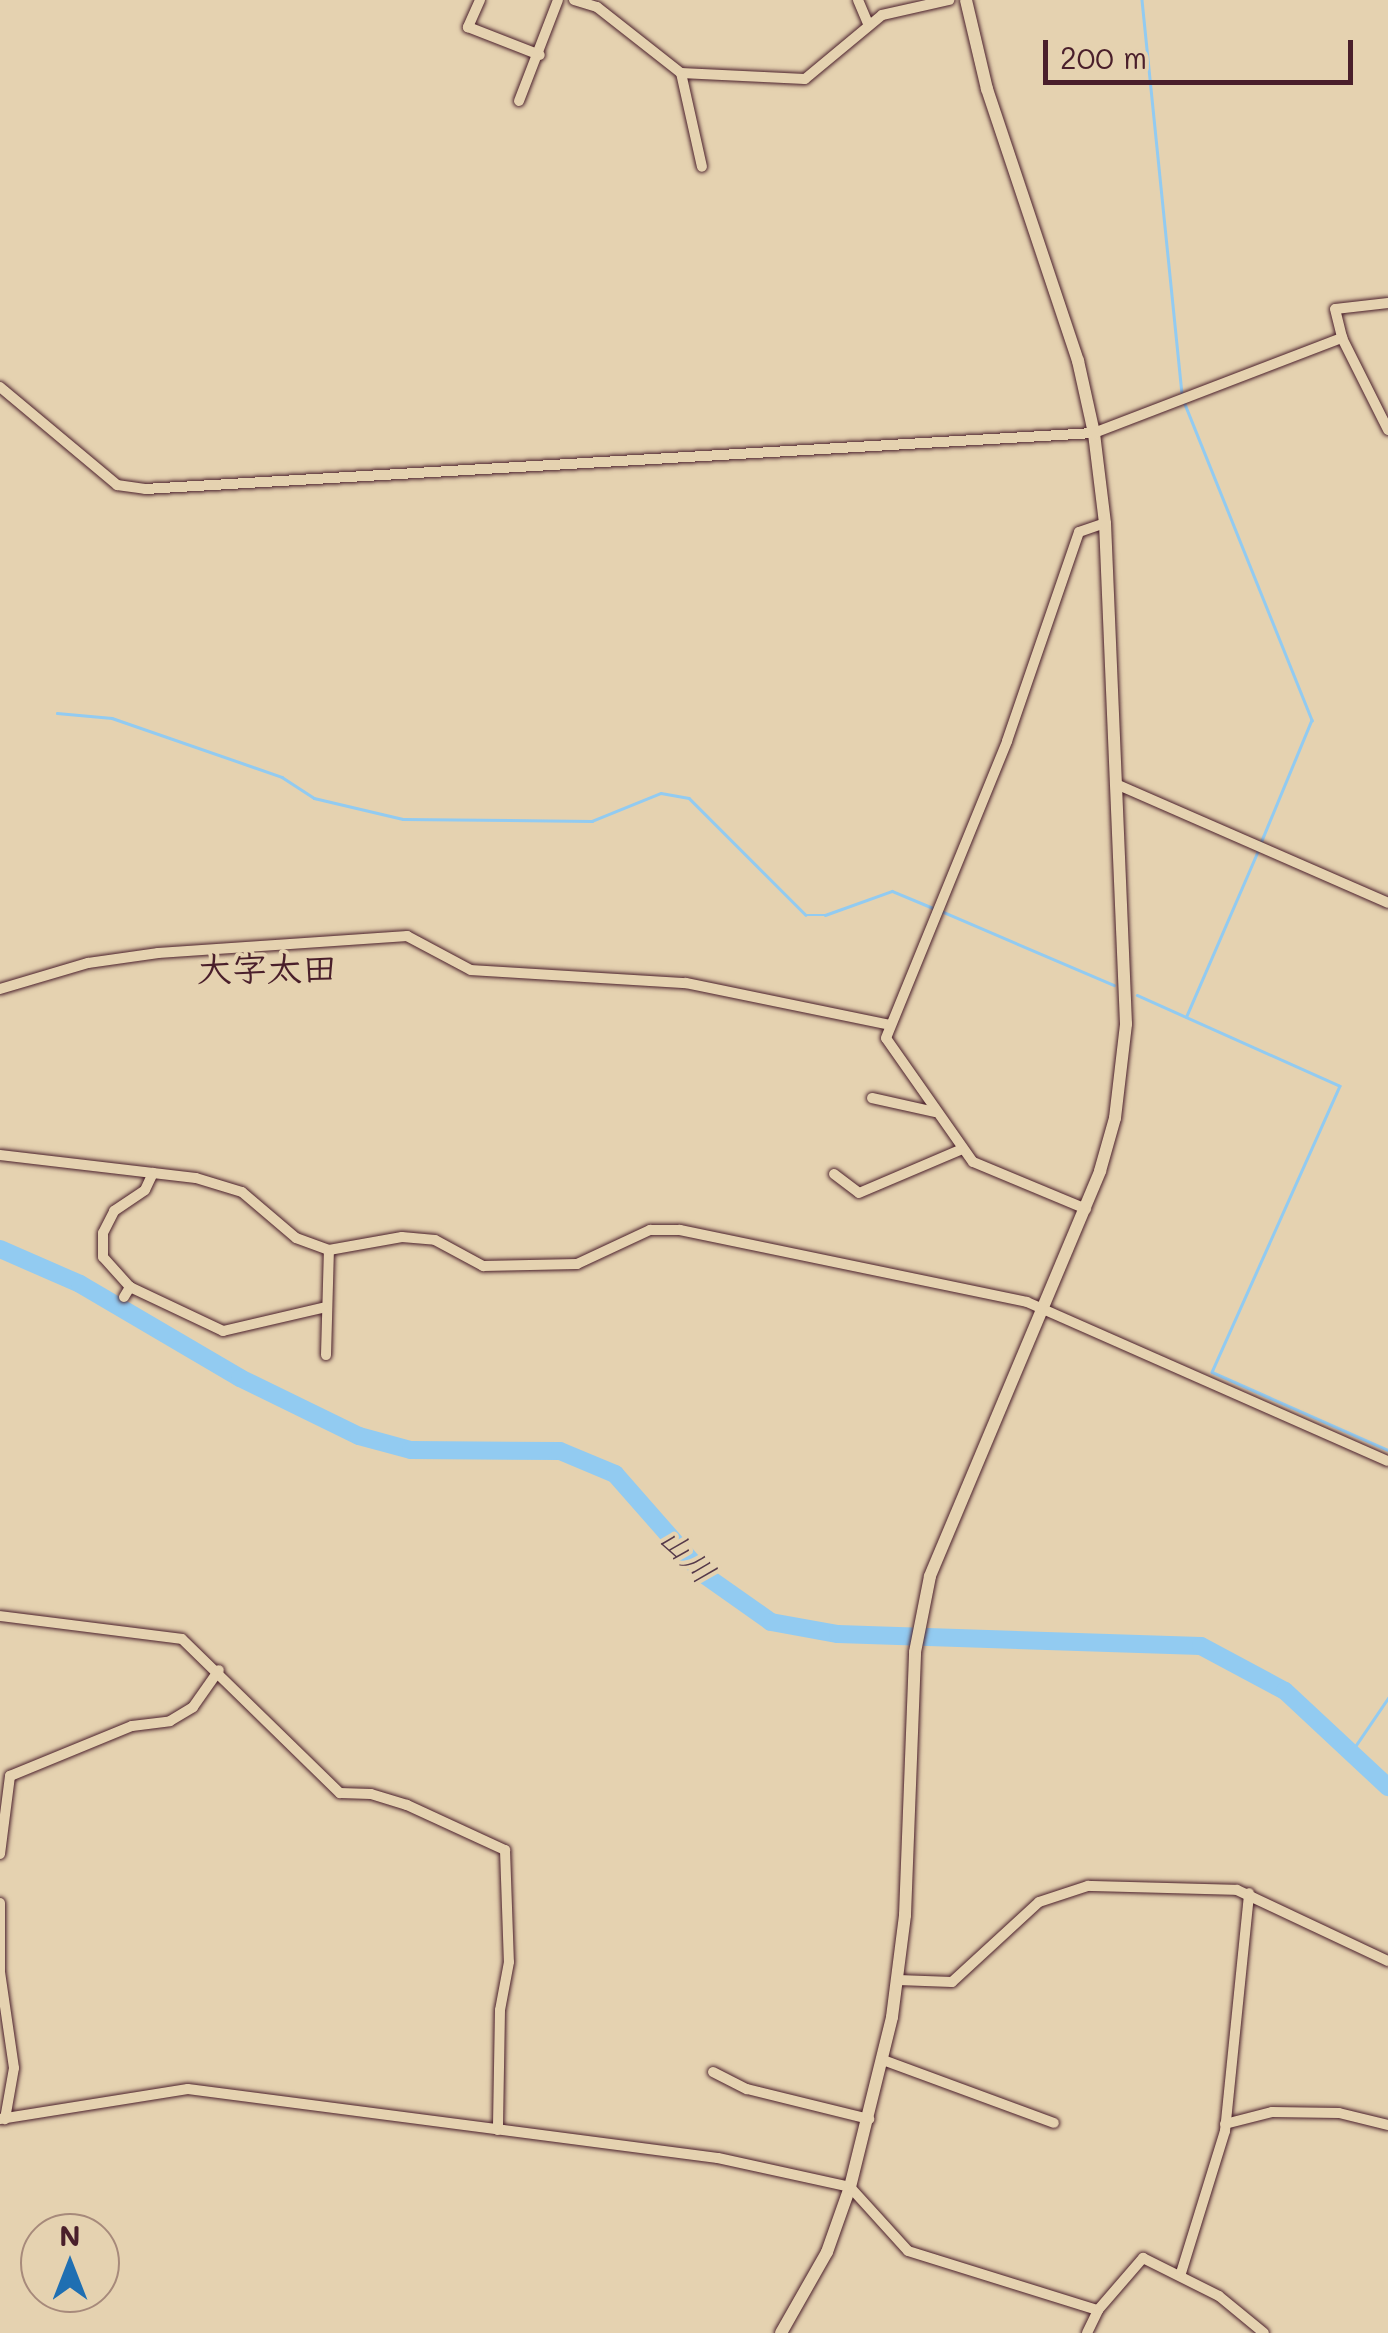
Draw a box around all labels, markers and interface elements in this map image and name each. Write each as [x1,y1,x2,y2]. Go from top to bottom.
scale bar [1048,20,1358,82]
text: 200 m [1060,37,1147,77]
district label: 大字太田 [197,946,337,988]
water label: 山川 [652,1518,724,1590]
north arrow [20,2213,120,2313]
text: N [59,2217,81,2253]

